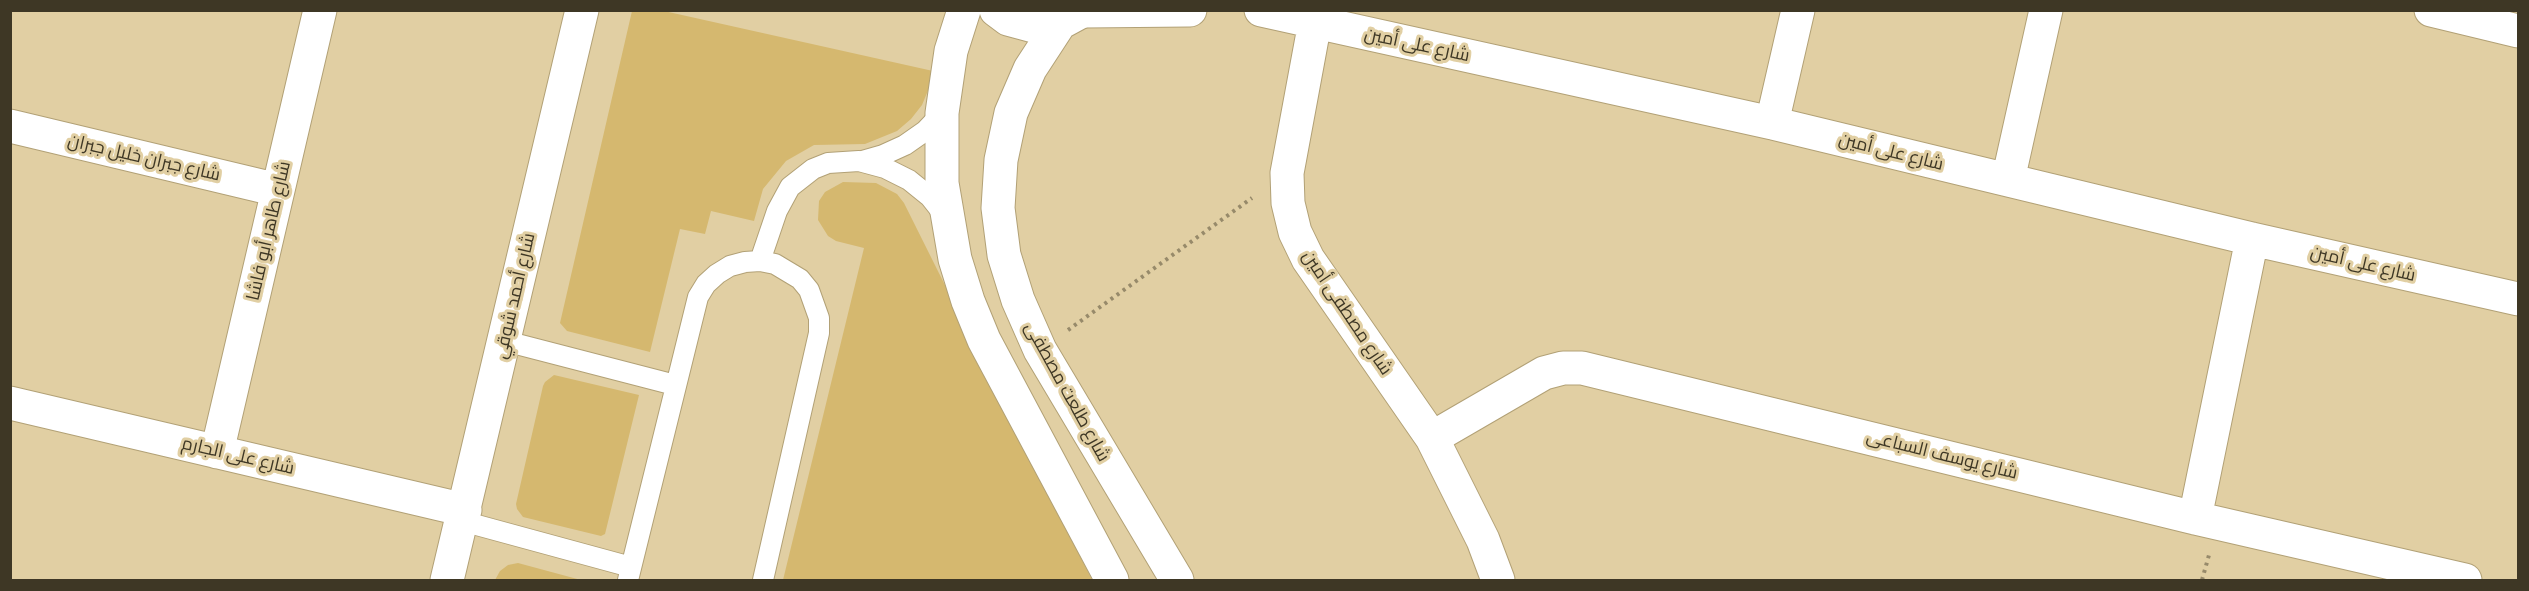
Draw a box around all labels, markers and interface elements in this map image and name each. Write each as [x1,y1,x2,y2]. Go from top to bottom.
street label: شارع على أمين [1362,23,1472,67]
street label: شارع على أمين [1836,129,1946,175]
street label: شارع جبران خليل جبران [66,130,222,186]
street label: شارع طاهر أبو فاشا [242,159,296,303]
street label: شارع أحمد شوقي [490,231,540,361]
street label: شارع على أمين [2308,241,2418,287]
street label: شارع مصطفى أمين [1297,247,1397,379]
street label: شارع طلعت مصطفى [1020,318,1114,466]
street label: شارع يوسف السباعى [1864,426,2020,484]
street label: شارع على الجارم [180,433,296,479]

